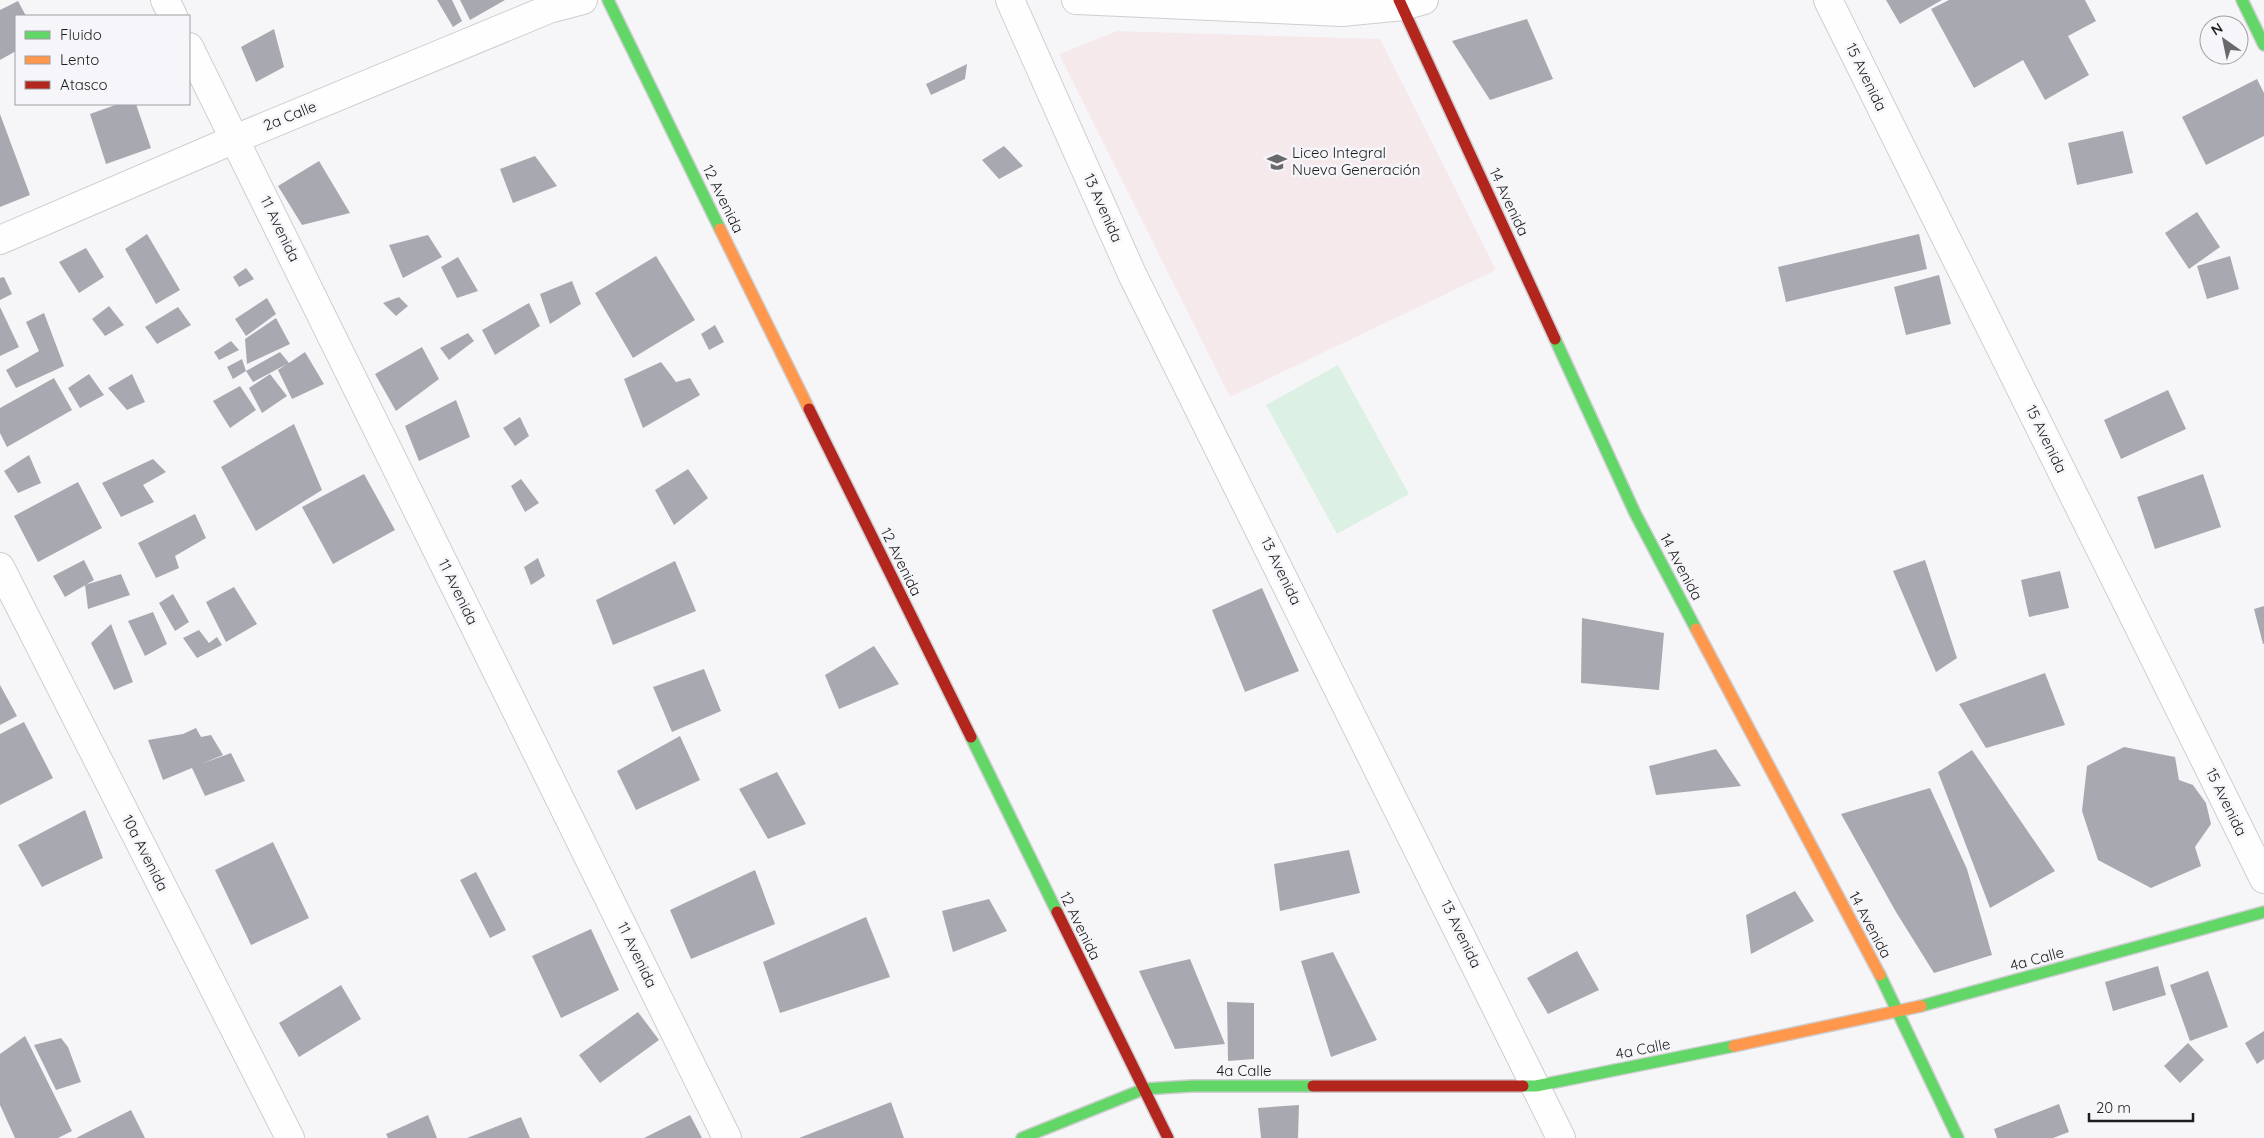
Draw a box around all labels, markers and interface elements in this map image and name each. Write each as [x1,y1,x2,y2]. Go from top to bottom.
legend [15,15,190,105]
north arrow [2199,15,2249,65]
text: N [2208,19,2226,39]
text: Fluido [60,25,102,44]
street label: 15 Avenida [1842,40,1891,114]
text: Lento [60,50,99,69]
text: Atasco [60,75,108,94]
street label: 2a Calle [260,96,319,135]
place label: Liceo Integral Nueva Generación [1292,143,1420,179]
school or university icon: Liceo Integral Nueva Generación [1266,151,1288,173]
street label: 12 Avenida [699,162,748,236]
street label: 14 Avenida [1485,165,1533,239]
street label: 13 Avenida [1080,171,1127,245]
street label: 11 Avenida [256,193,305,265]
street label: 15 Avenida [2022,402,2071,476]
street label: 12 Avenida [877,525,926,599]
street label: 14 Avenida [1656,530,1707,603]
street label: 13 Avenida [1257,534,1306,608]
street label: 11 Avenida [434,556,483,628]
street label: 15 Avenida [2202,765,2251,839]
street label: 10a Avenida [118,811,173,894]
street label: 14 Avenida [1845,888,1896,961]
street label: 12 Avenida [1056,889,1105,963]
street label: 13 Avenida [1437,897,1486,971]
street label: 11 Avenida [613,919,662,991]
street label: 4a Calle [2008,942,2066,975]
street label: 4a Calle [1614,1034,1672,1063]
street label: 4a Calle [1216,1061,1272,1080]
scale bar [2089,1090,2193,1122]
text: 20 m [2096,1098,2131,1117]

